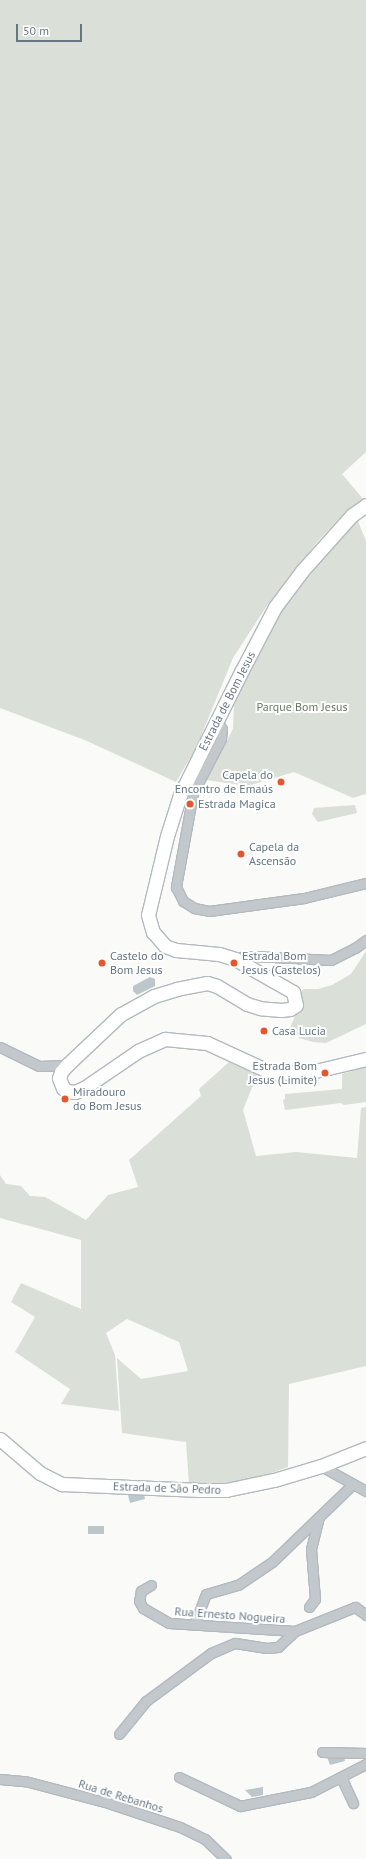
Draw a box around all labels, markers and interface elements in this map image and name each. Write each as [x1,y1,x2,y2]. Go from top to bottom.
scale bar [18,16,84,42]
text: 50 m [23,23,49,38]
street label: Estrada de Bom Jesus [196,649,258,753]
park label: Parque Bom Jesus [256,700,348,714]
place label: Capela do Encontro de Emaús [175,768,273,796]
marker: Capela do Encontro de Emaús [276,777,286,787]
place label: Estrada Magica [198,797,276,811]
marker: Estrada Magica [185,799,195,809]
place label: Capela da Ascensão [249,840,299,868]
marker: Capela da Ascensão [236,849,246,859]
place label: Castelo do Bom Jesus [110,949,164,977]
place label: Estrada Bom Jesus (Castelos) [242,949,321,977]
marker: Castelo do Bom Jesus [97,958,107,968]
marker: Estrada Bom Jesus (Castelos) [229,958,239,968]
place label: Casa Lucia [272,1024,326,1038]
marker: Casa Lucia [259,1026,269,1036]
place label: Estrada Bom Jesus (Limite) [249,1059,317,1087]
marker: Estrada Bom Jesus (Limite) [320,1068,330,1078]
place label: Miradouro do Bom Jesus [73,1085,142,1113]
marker: Miradouro do Bom Jesus [60,1094,70,1104]
street label: Estrada de São Pedro [113,1479,221,1497]
street label: Rua Ernesto Nogueira [174,1604,286,1626]
street label: Rua de Rebanhos [77,1776,165,1816]

